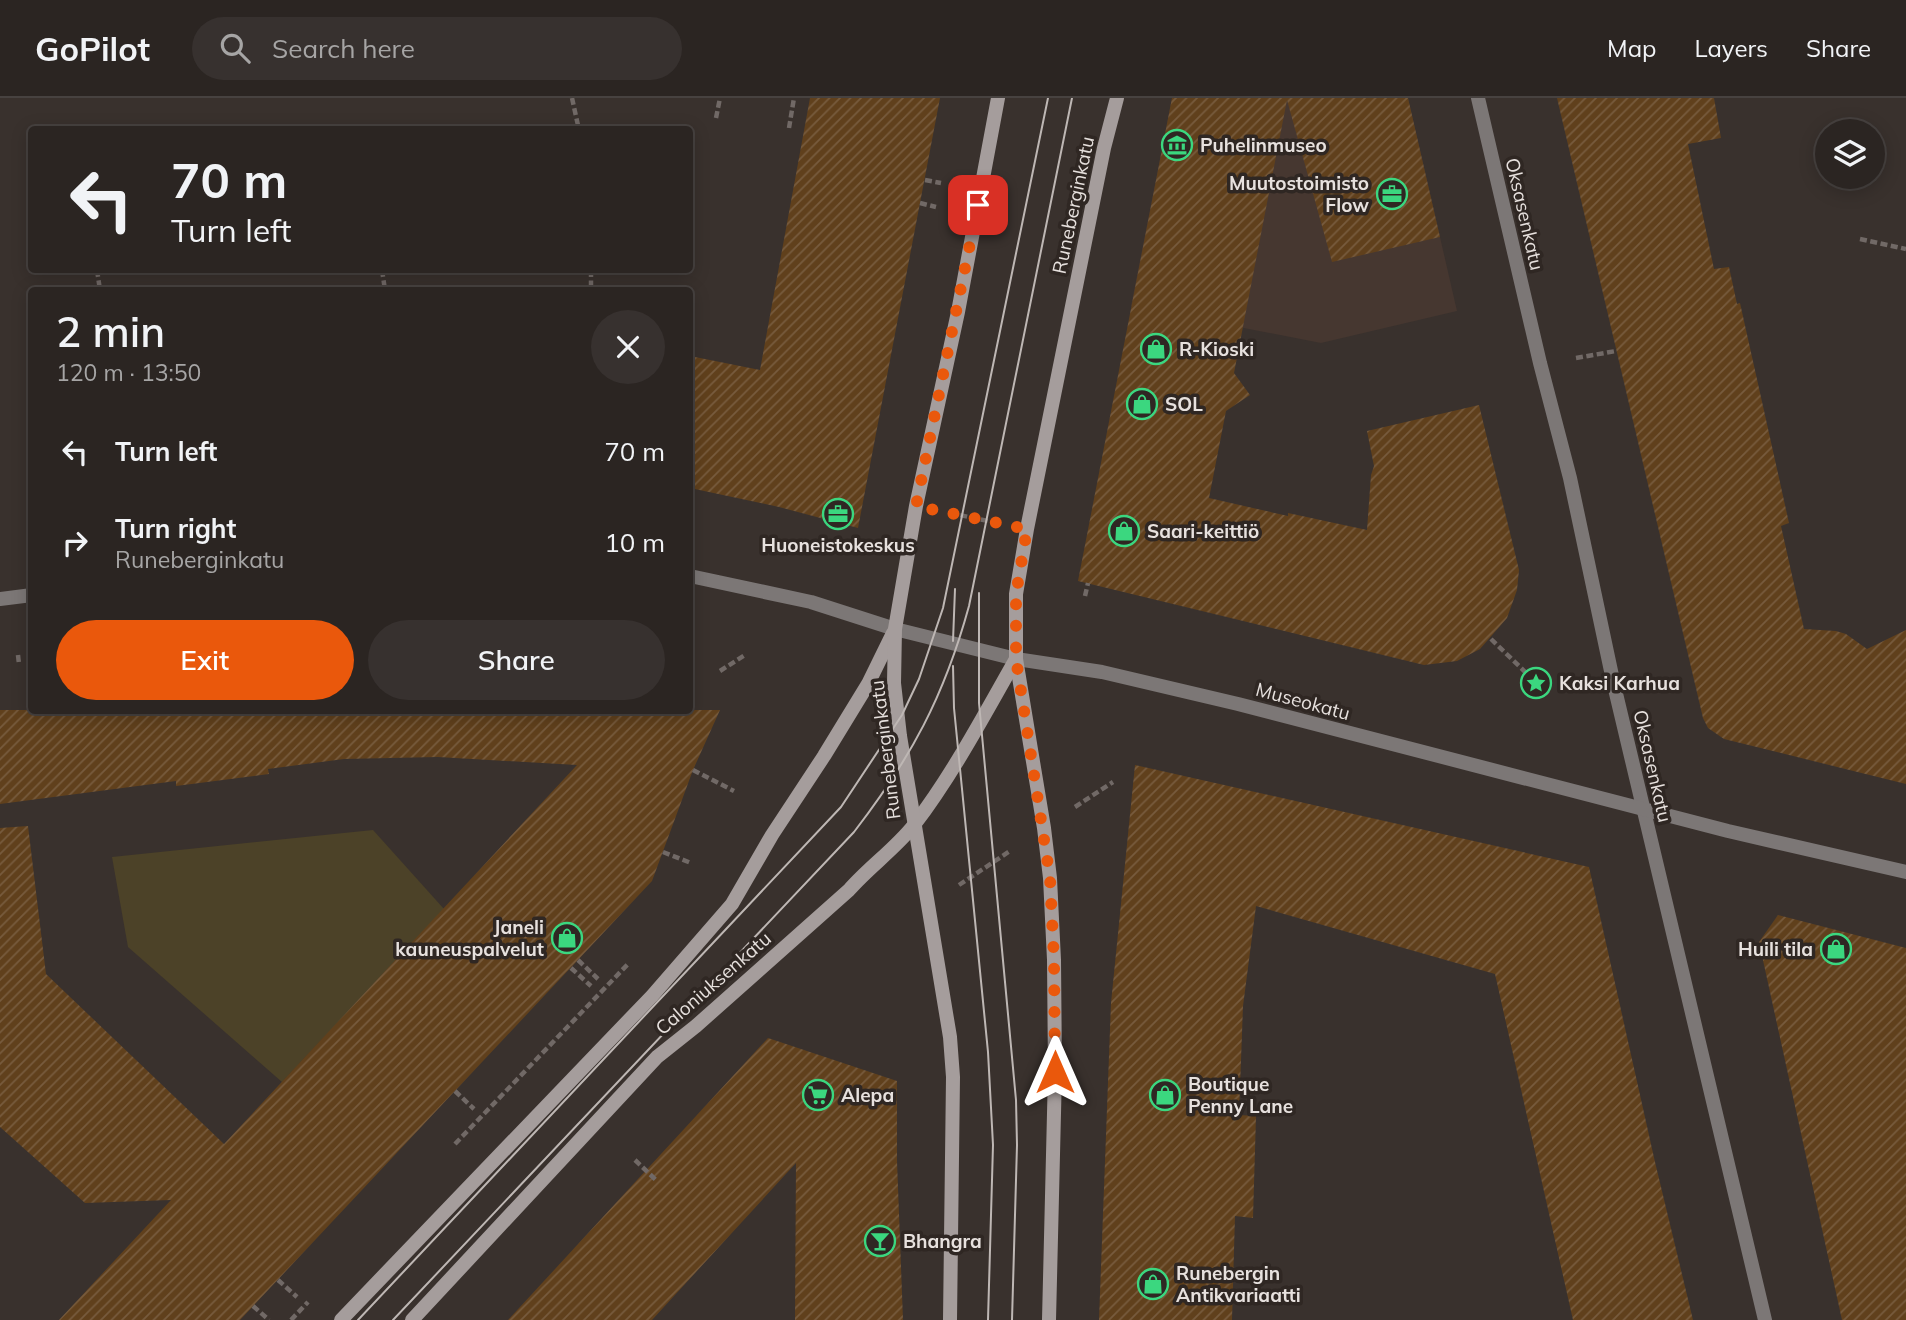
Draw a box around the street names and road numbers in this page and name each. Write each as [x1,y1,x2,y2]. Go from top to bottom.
street label: Runeberginkatu [1047,134,1099,276]
street label: Oksasenkatu [1500,155,1550,273]
street label: Museokatu [1253,677,1353,725]
street label: Runeberginkatu [865,679,905,821]
street label: Oksasenkatu [1628,707,1678,825]
street label: Caloniuksenkatu [650,926,776,1040]

